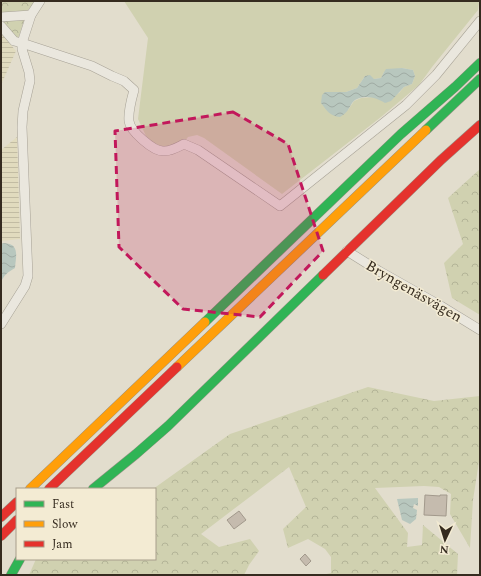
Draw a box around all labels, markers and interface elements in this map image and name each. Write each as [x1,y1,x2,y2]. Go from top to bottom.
street label: Bryngenäsvägen [361,254,466,329]
legend [16,488,156,560]
text: Fast [52,495,74,514]
text: Slow [52,515,78,534]
north arrow [425,520,465,560]
text: Jam [52,535,73,554]
text: N [439,541,449,558]

